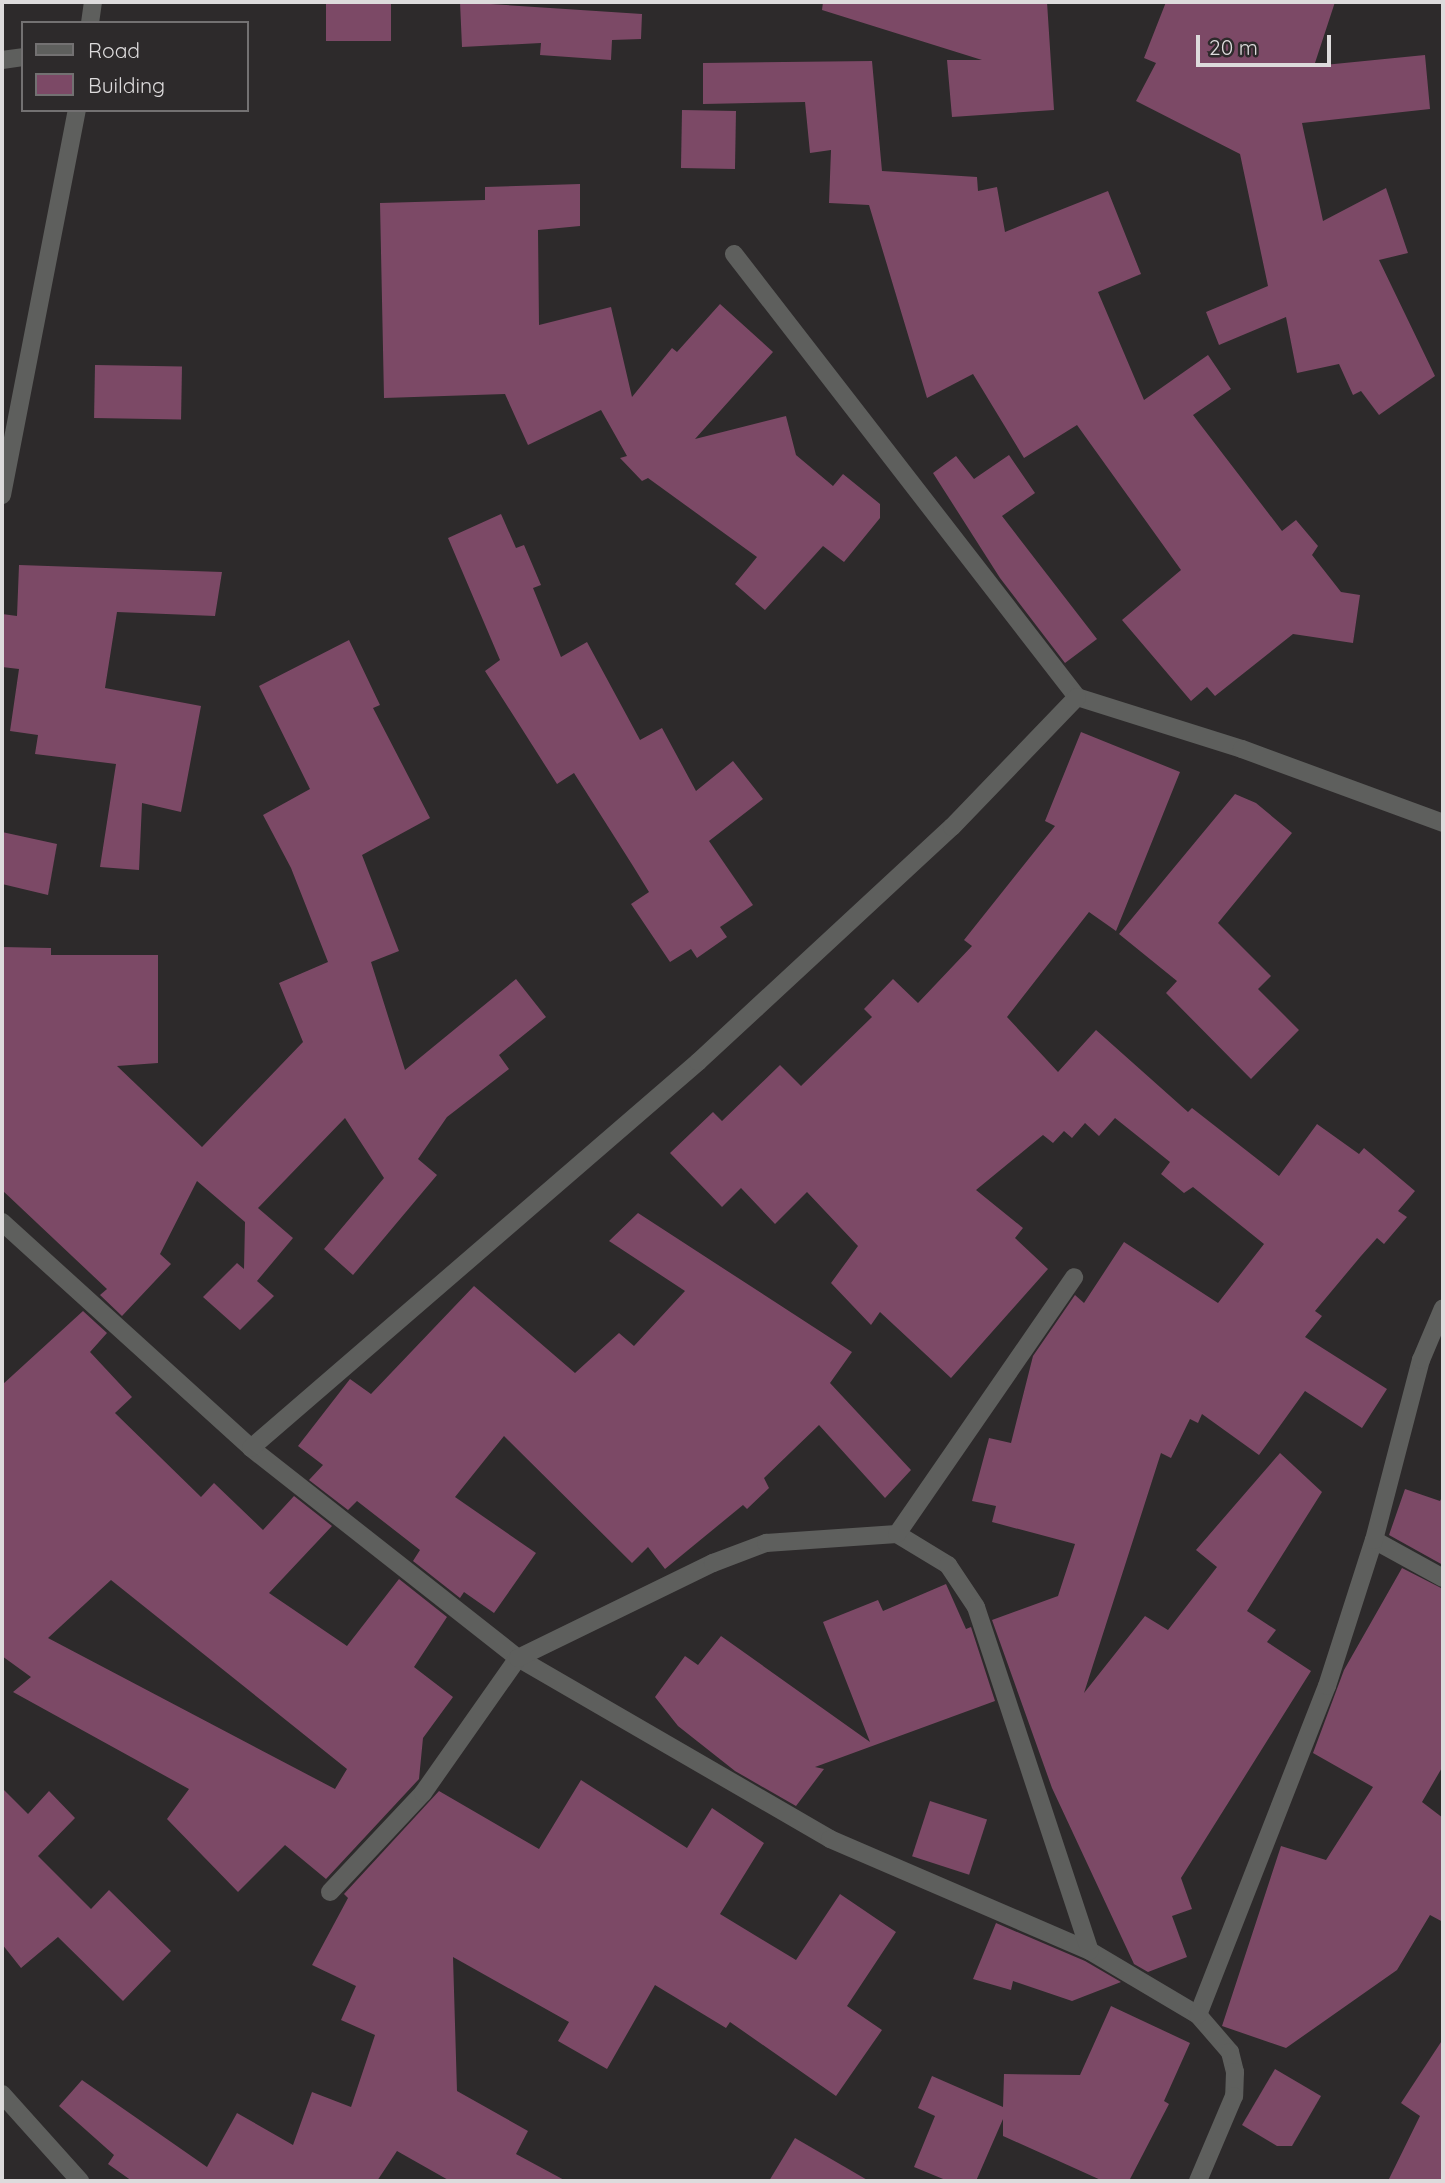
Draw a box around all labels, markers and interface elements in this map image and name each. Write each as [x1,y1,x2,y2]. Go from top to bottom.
legend [21,21,248,112]
scale bar [1200,21,1335,65]
text: 20 m [1209,34,1258,60]
text: Road [88,37,140,63]
text: Building [88,72,165,98]

